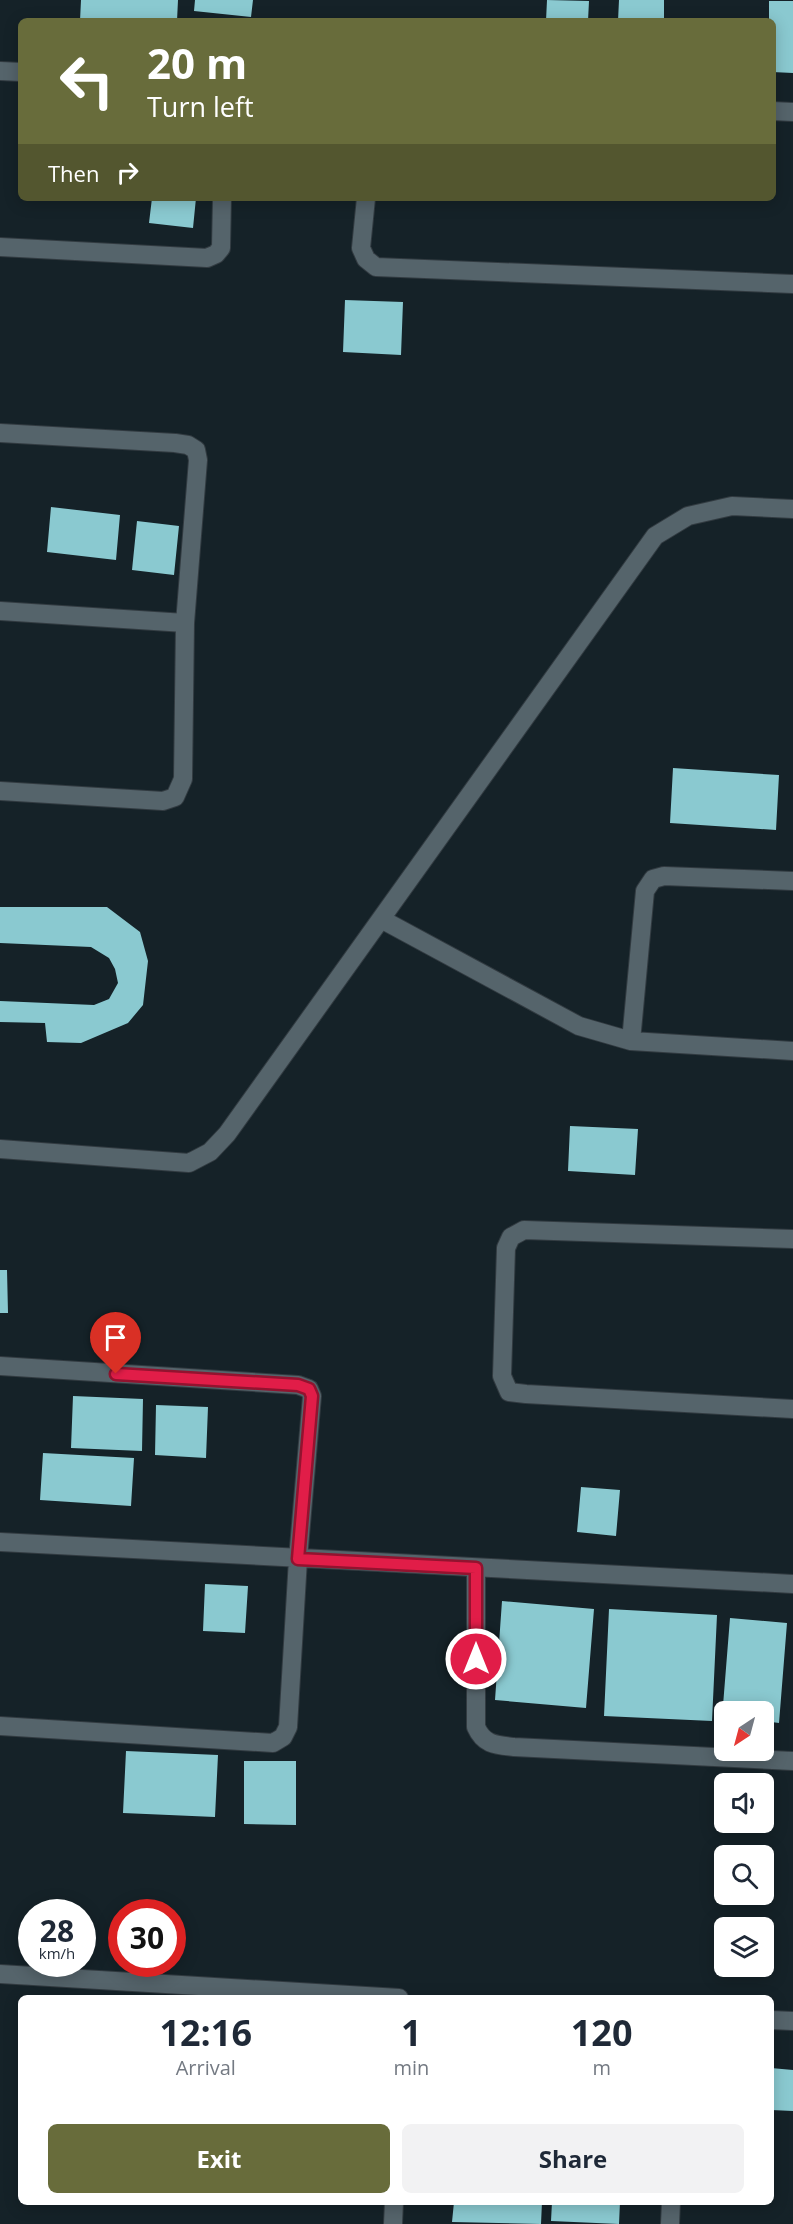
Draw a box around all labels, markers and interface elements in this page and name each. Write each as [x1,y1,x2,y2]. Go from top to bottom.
text: 20 m [147,34,247,91]
icon: left [48,42,126,120]
text: Turn left [147,88,254,125]
icon: right [111,156,144,189]
text: Then [48,158,99,188]
pin [90,1312,141,1374]
icon: arrive [99,1321,132,1354]
position arrow [444,1627,508,1691]
north arrow [714,1701,774,1761]
map controls [714,1701,774,1977]
button: sound [714,1773,774,1833]
button: search [714,1845,774,1905]
speed limit sign: 30 [108,1899,186,1977]
text: 28 [40,1910,74,1951]
button: layers [714,1917,774,1977]
text: km/h [39,1943,75,1963]
text: 12:16 [159,2008,252,2057]
text: 1 [401,2008,422,2057]
text: 120 [571,2008,633,2057]
text: Arrival [176,2054,236,2081]
text: min [393,2054,429,2081]
text: m [592,2054,611,2081]
button: Exit [48,2124,390,2193]
button: Share [402,2124,744,2193]

